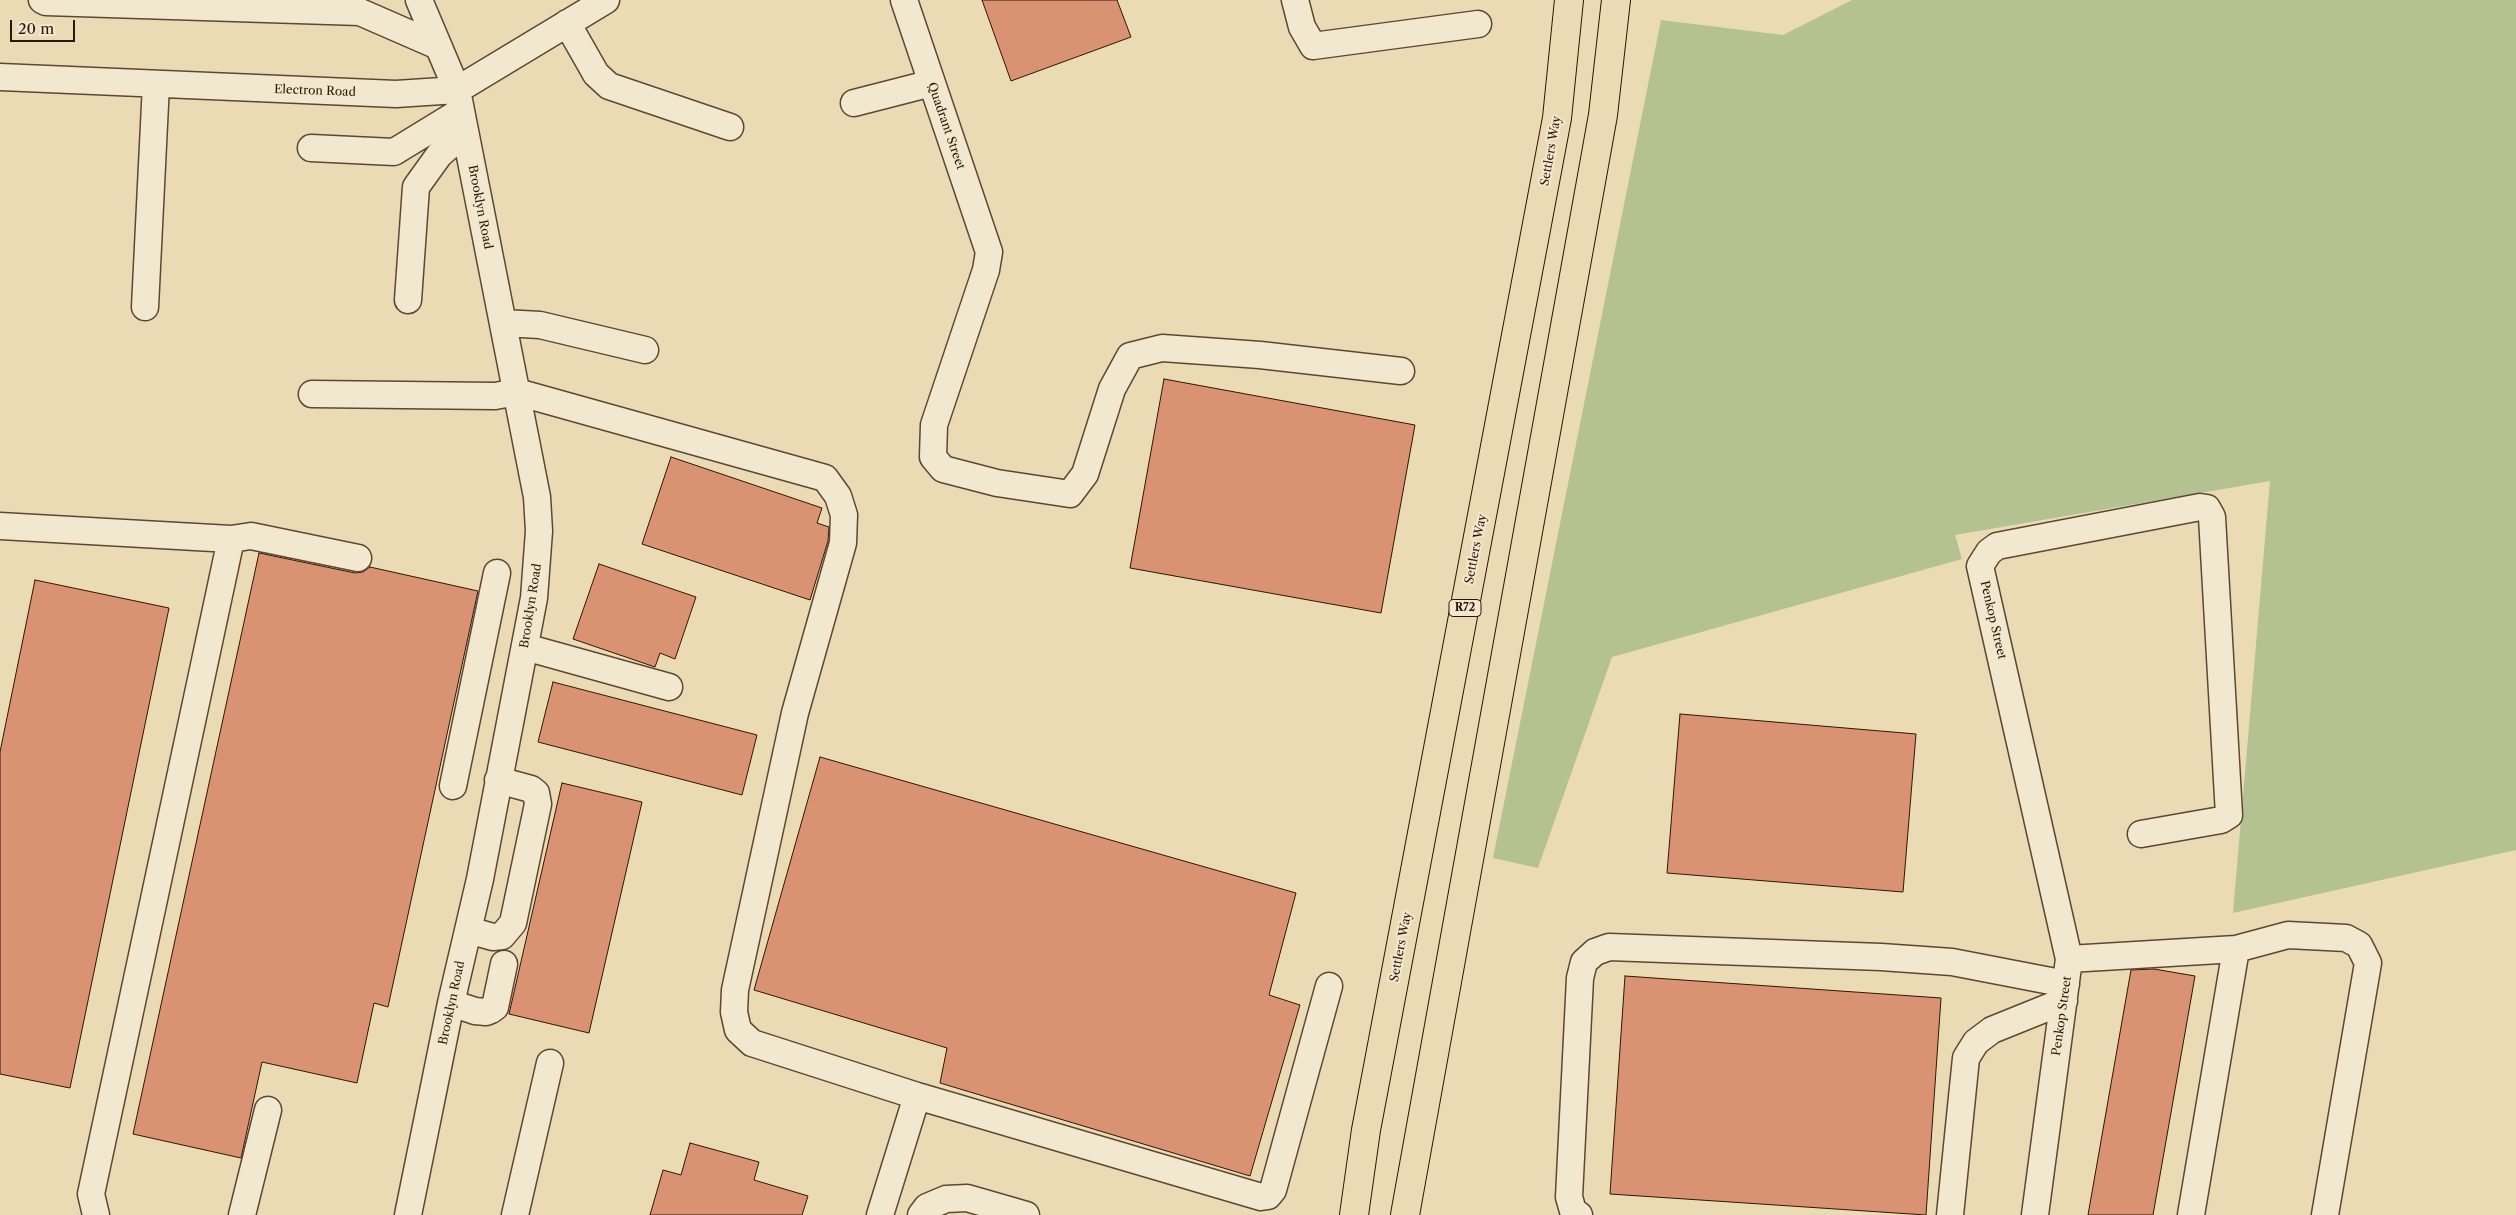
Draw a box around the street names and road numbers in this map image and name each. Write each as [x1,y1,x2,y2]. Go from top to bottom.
street label: Quadrant Street [924,80,968,172]
street label: Electron Road [274,82,356,100]
street label: Settlers Way [1538,115,1564,187]
street label: Brooklyn Road [465,164,495,250]
street label: Settlers Way [1462,513,1490,585]
street label: Brooklyn Road [517,563,545,649]
street label: Penkop Street [1977,579,2009,661]
road number: R72 [1449,600,1481,616]
street label: Settlers Way [1387,911,1415,983]
street label: Brooklyn Road [436,960,468,1046]
street label: Penkop Street [2049,975,2075,1057]

